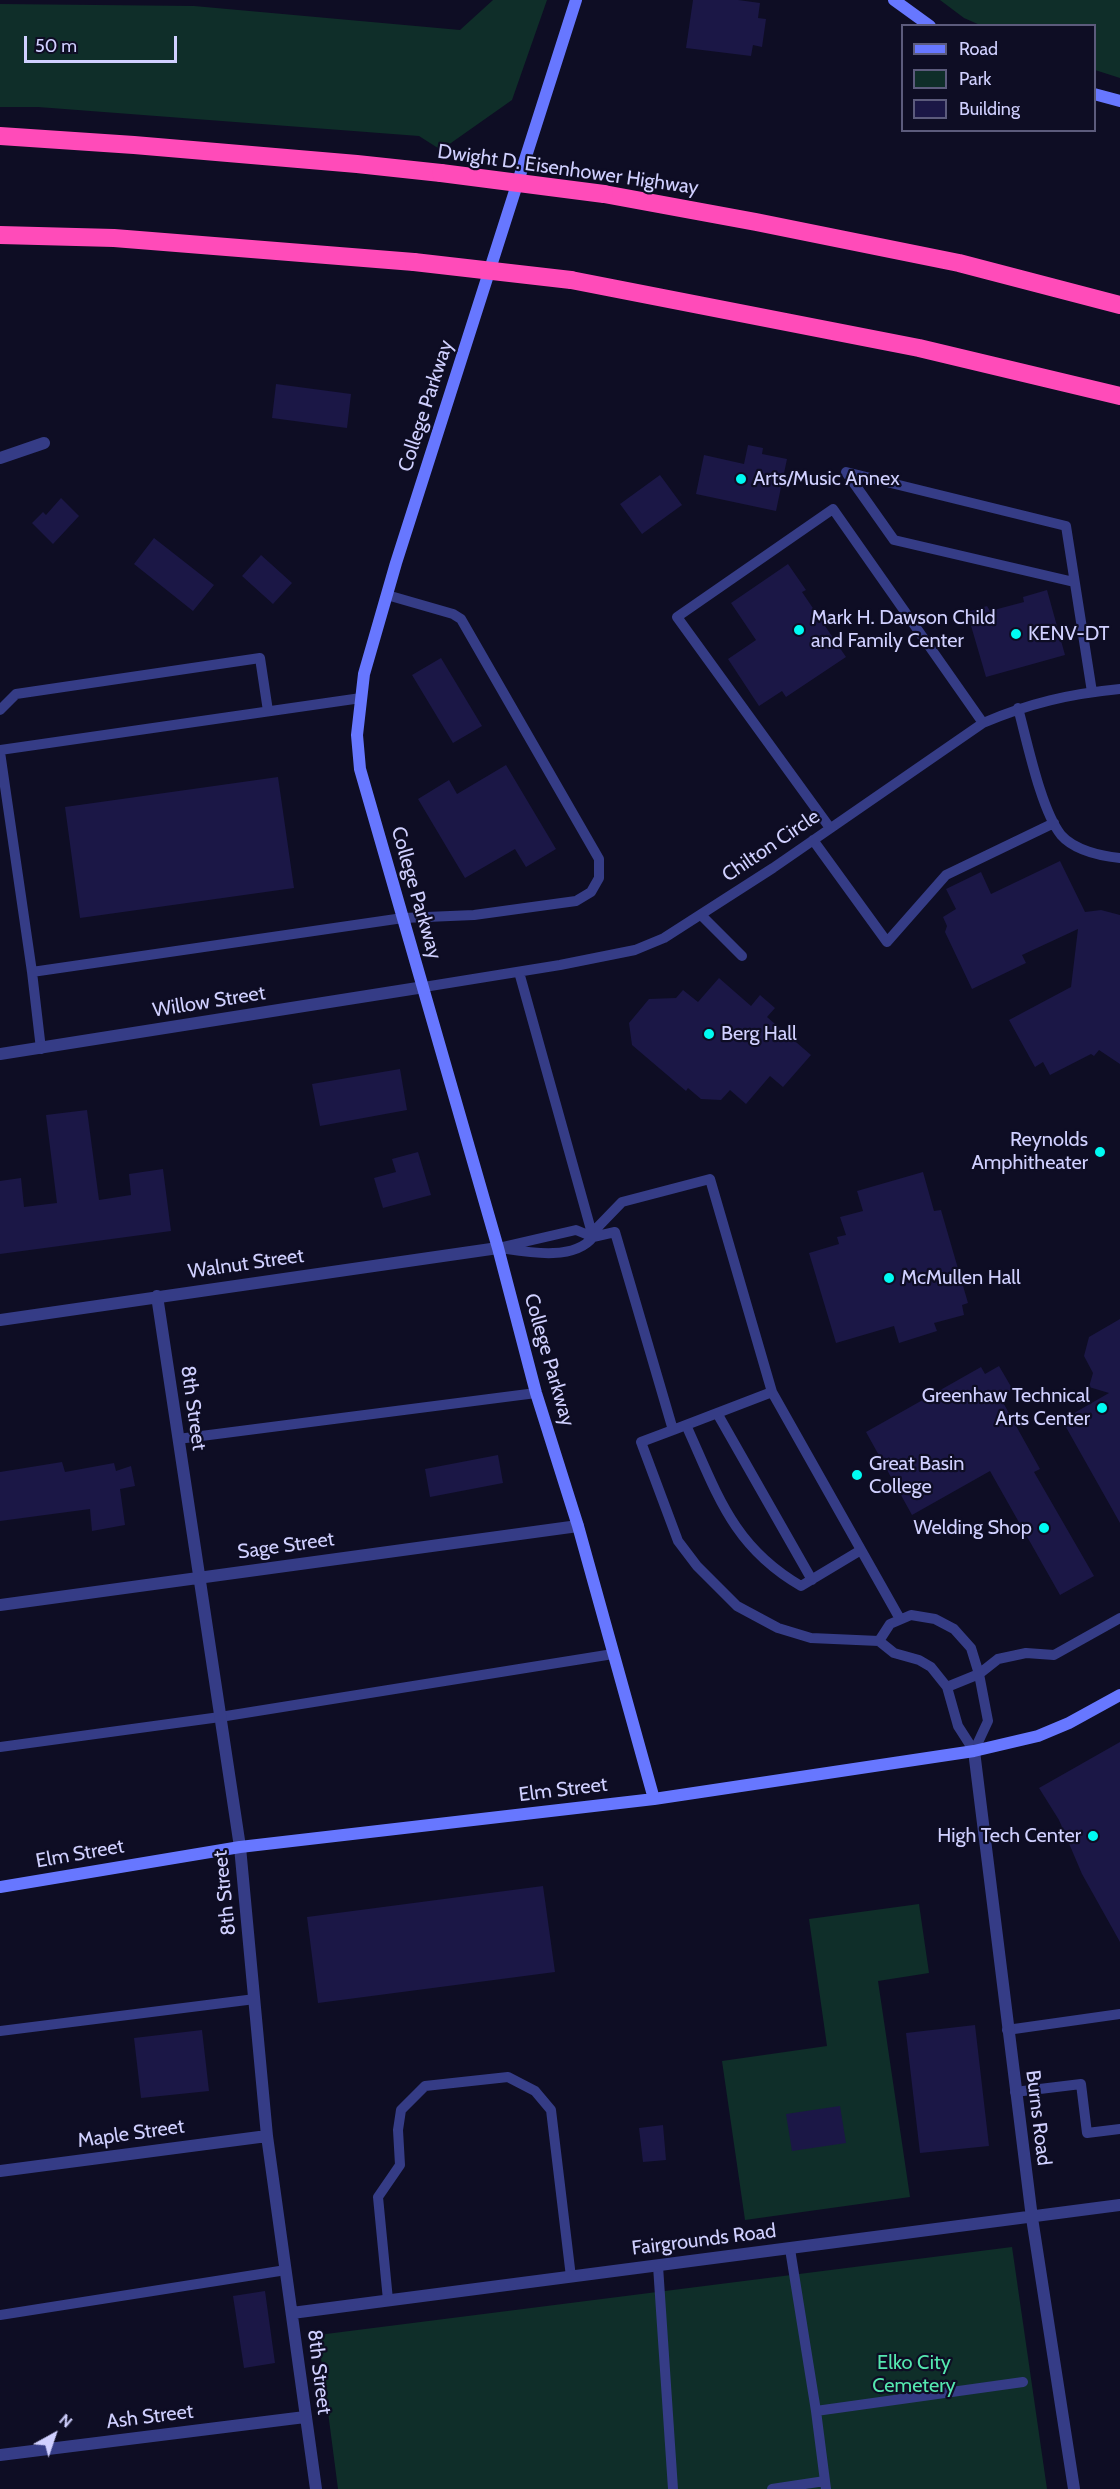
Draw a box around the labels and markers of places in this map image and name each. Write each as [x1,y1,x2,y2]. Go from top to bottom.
place label: Arts/Music Annex [753,467,900,491]
marker: Arts/Music Annex [734,472,748,486]
place label: Mark H. Dawson Child and Family Center [811,606,996,653]
place label: KENV-DT [1028,622,1109,646]
marker: Mark H. Dawson Child and Family Center [792,623,806,637]
marker: KENV-DT [1009,627,1023,641]
place label: Berg Hall [721,1022,797,1046]
marker: Berg Hall [702,1027,716,1041]
place label: Reynolds Amphitheater [971,1128,1088,1175]
marker: Reynolds Amphitheater [1093,1145,1107,1159]
place label: McMullen Hall [901,1266,1021,1290]
marker: McMullen Hall [882,1271,896,1285]
place label: Greenhaw Technical Arts Center [922,1384,1090,1431]
marker: Greenhaw Technical Arts Center [1095,1401,1109,1415]
place label: Great Basin College [869,1452,964,1499]
marker: Great Basin College [850,1468,864,1482]
place label: Welding Shop [913,1516,1032,1540]
marker: Welding Shop [1037,1521,1051,1535]
place label: High Tech Center [937,1824,1081,1848]
marker: High Tech Center [1086,1829,1100,1843]

